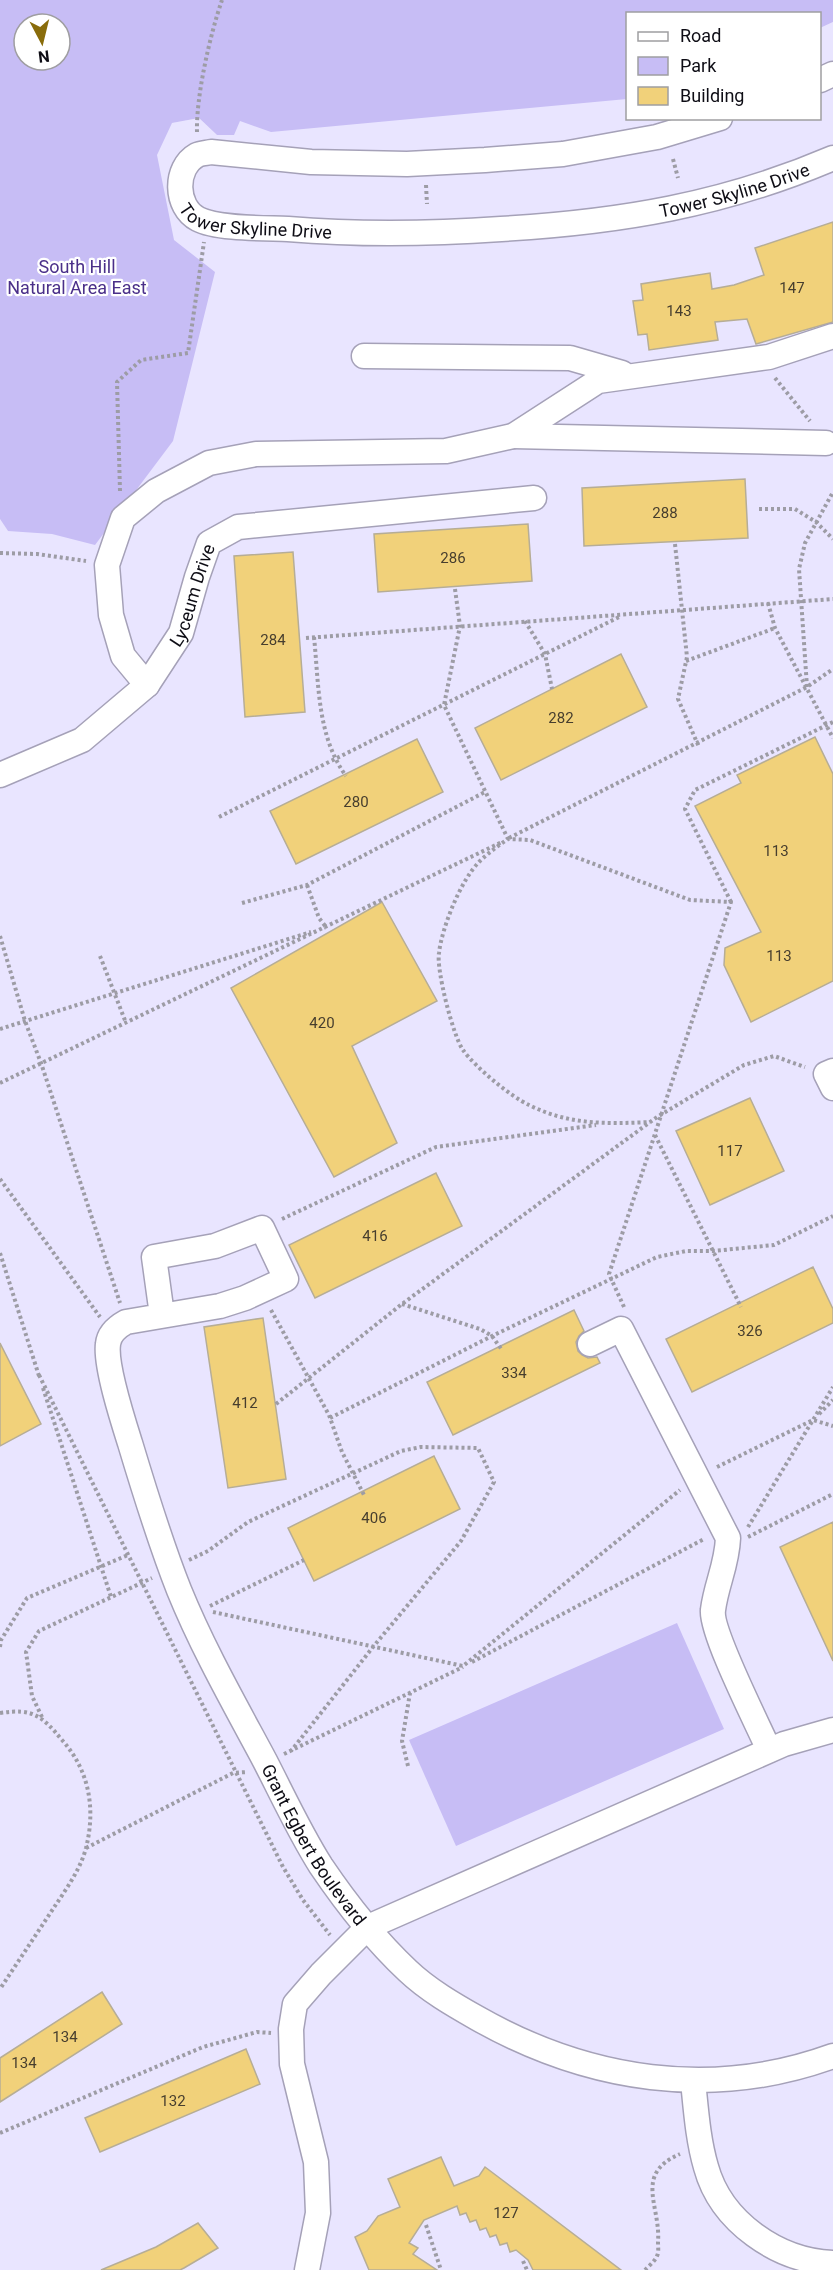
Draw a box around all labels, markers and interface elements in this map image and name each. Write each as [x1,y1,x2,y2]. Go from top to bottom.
north arrow [12,12,72,72]
legend [626,12,821,120]
text: Road [680,25,721,46]
text: N [37,46,51,67]
text: Park [680,55,717,76]
text: Building [680,85,744,106]
street label: Tower Skyline Drive [657,158,812,221]
street label: Tower Skyline Drive [175,199,332,242]
park label: South Hill Natural Area East [7,256,147,298]
house number: 147 [779,279,805,297]
house number: 143 [666,302,692,320]
house number: 288 [652,504,678,522]
street label: Lyceum Drive [165,541,218,650]
house number: 286 [440,549,466,567]
house number: 284 [260,631,286,649]
house number: 282 [548,709,574,727]
house number: 280 [343,793,369,811]
house number: 113 [763,842,789,860]
house number: 113 [766,947,792,965]
house number: 420 [309,1014,335,1032]
house number: 117 [717,1142,743,1160]
house number: 416 [362,1227,388,1245]
house number: 326 [737,1322,763,1340]
house number: 334 [501,1364,527,1382]
house number: 412 [232,1394,258,1412]
house number: 406 [361,1509,387,1527]
street label: Grant Egbert Boulevard [258,1760,371,1929]
house number: 134 [52,2028,78,2046]
house number: 134 [11,2054,37,2072]
house number: 132 [160,2092,186,2110]
house number: 127 [493,2204,519,2222]

